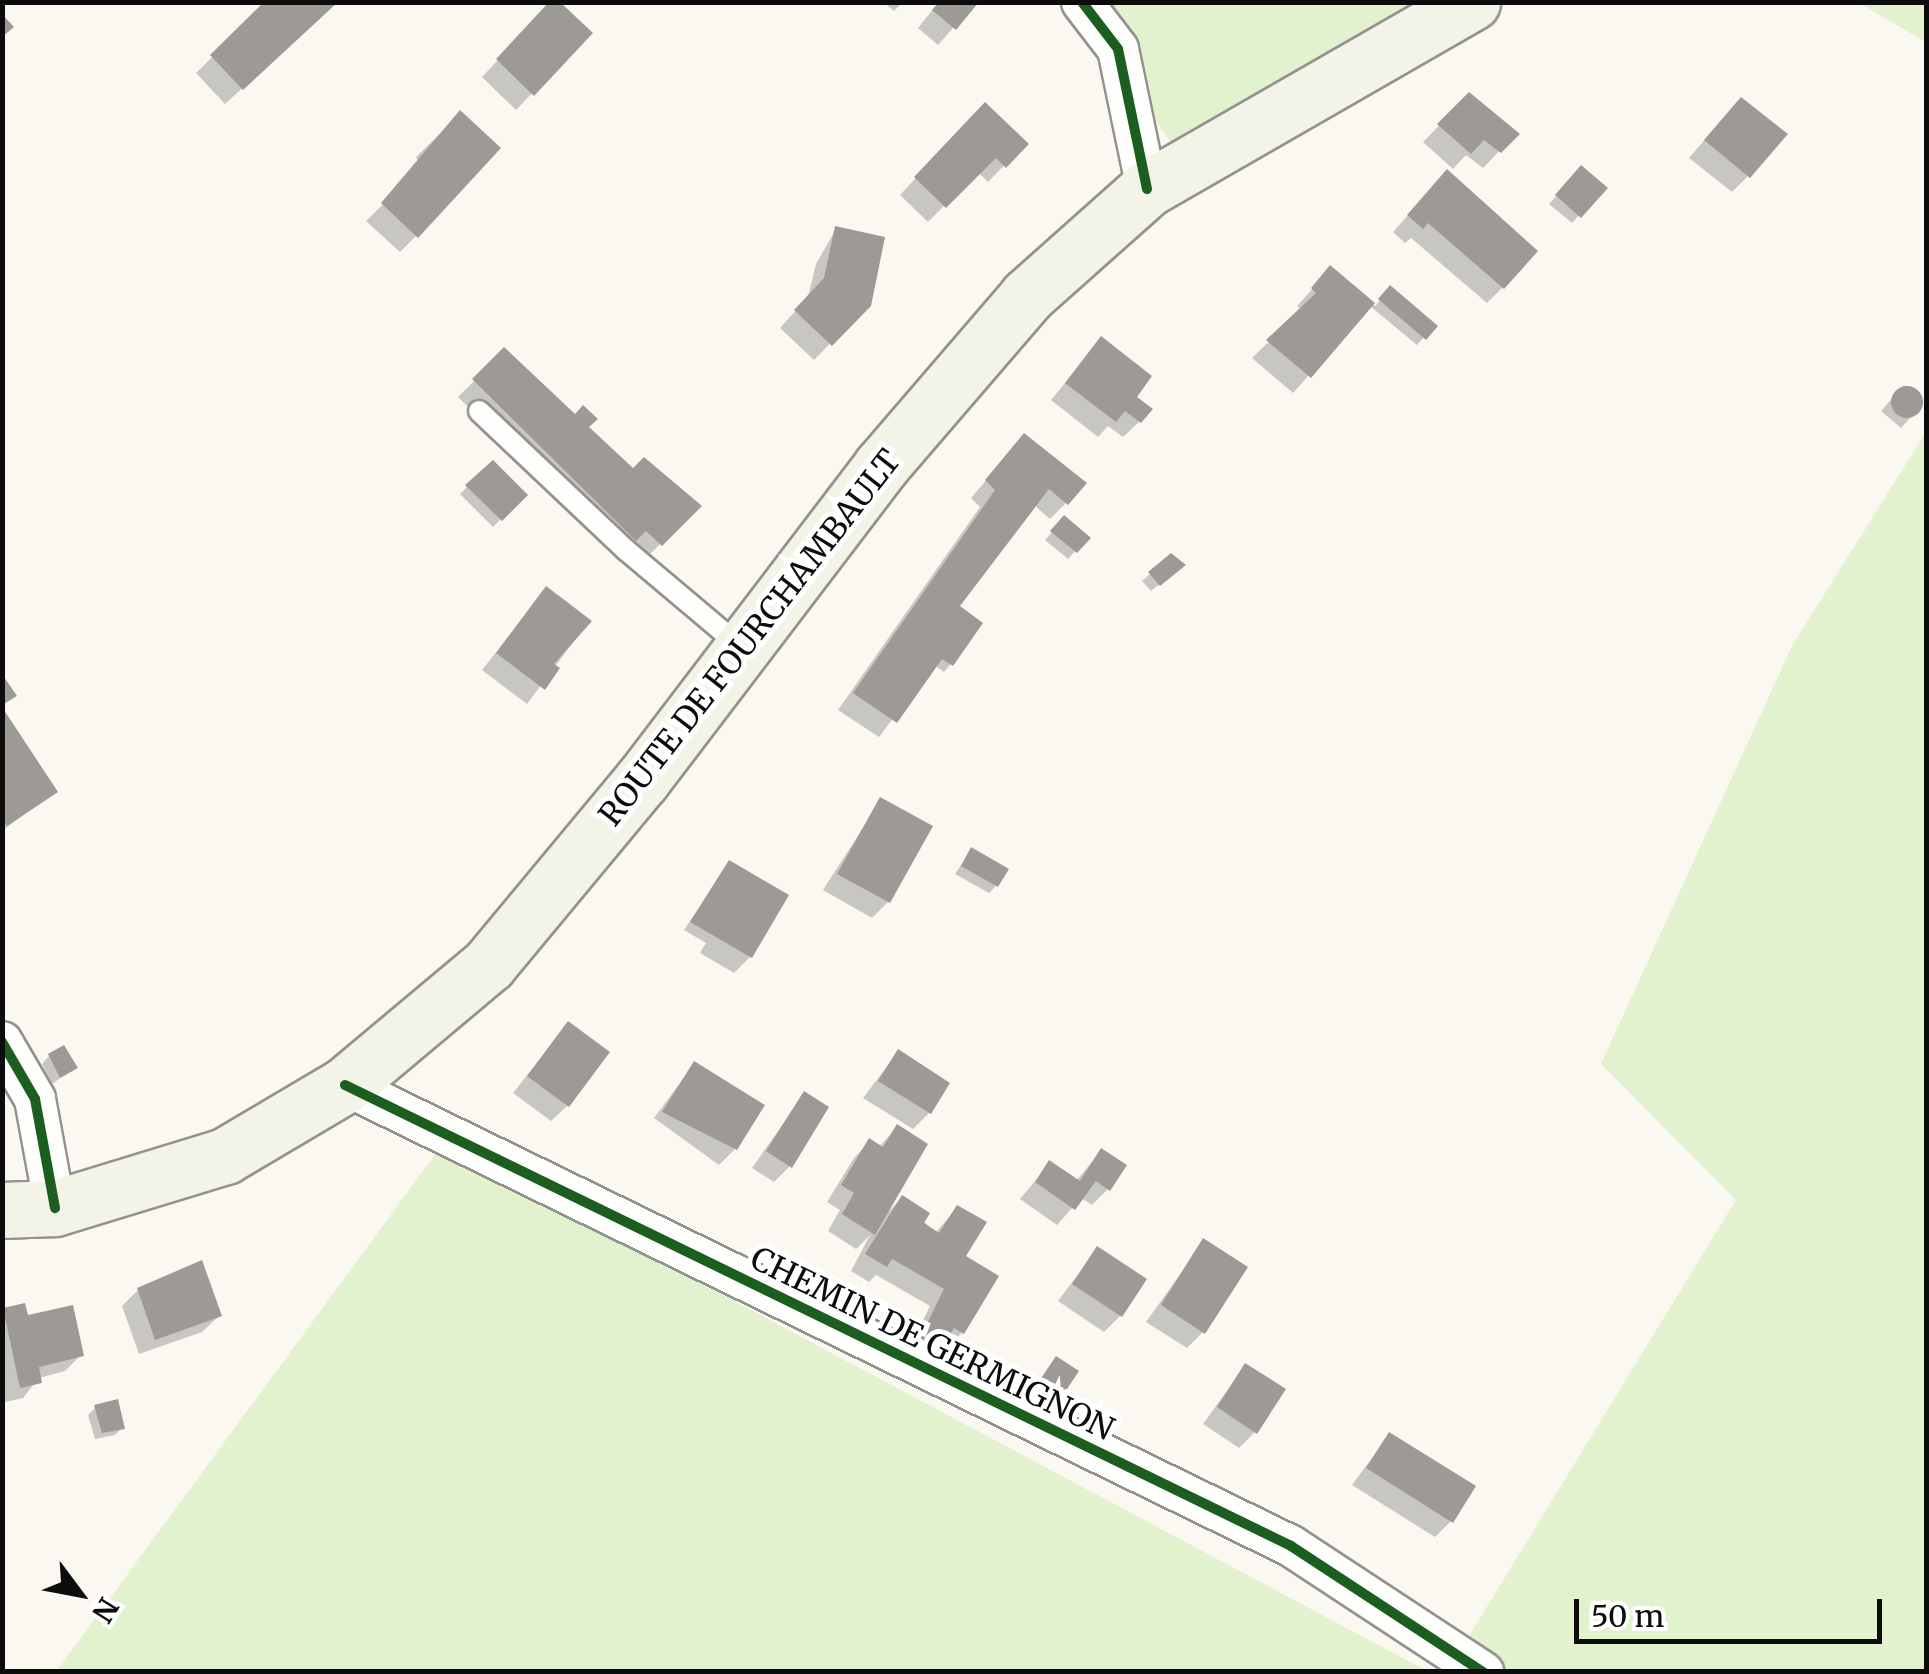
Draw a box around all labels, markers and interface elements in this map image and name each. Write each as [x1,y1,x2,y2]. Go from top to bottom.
street label: ROUTE DE FOURCHAMBAULT [591,442,909,834]
street label: CHEMIN DE GERMIGNON [744,1239,1120,1449]
north arrow [30,1544,130,1644]
scale bar [1579,1579,1886,1641]
text: N [84,1591,127,1629]
text: 50 m [1591,1597,1664,1635]

